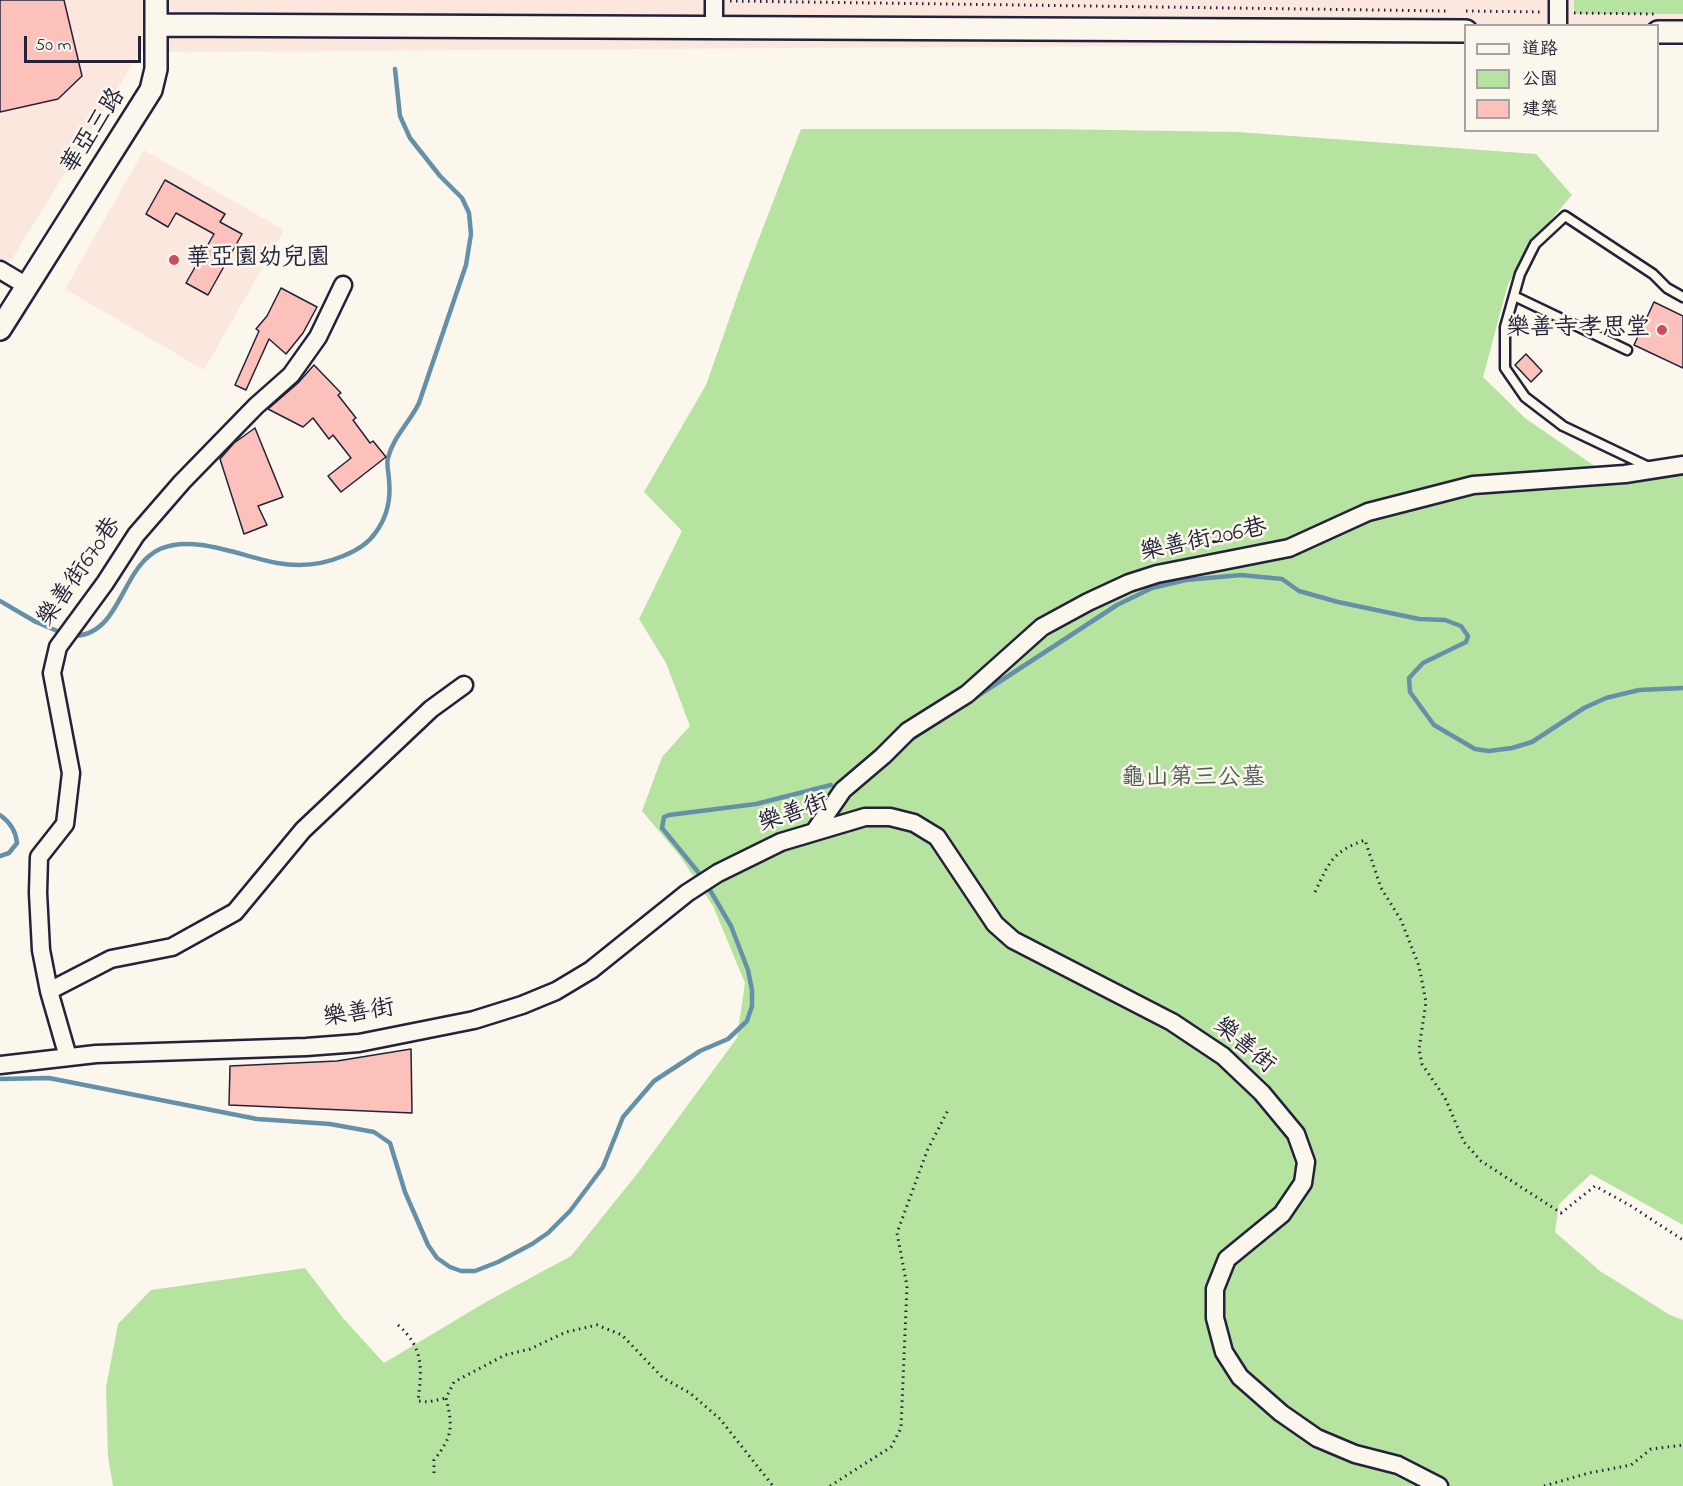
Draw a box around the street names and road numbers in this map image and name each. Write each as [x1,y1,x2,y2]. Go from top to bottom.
street label: 華亞三路 [57,84,133,180]
street label: 樂善街670巷 [33,513,129,633]
street label: 樂善街206巷 [1138,515,1270,569]
street label: 樂善街 [755,790,833,840]
street label: 樂善街 [321,995,397,1035]
street label: 樂善街 [1206,1013,1280,1081]

